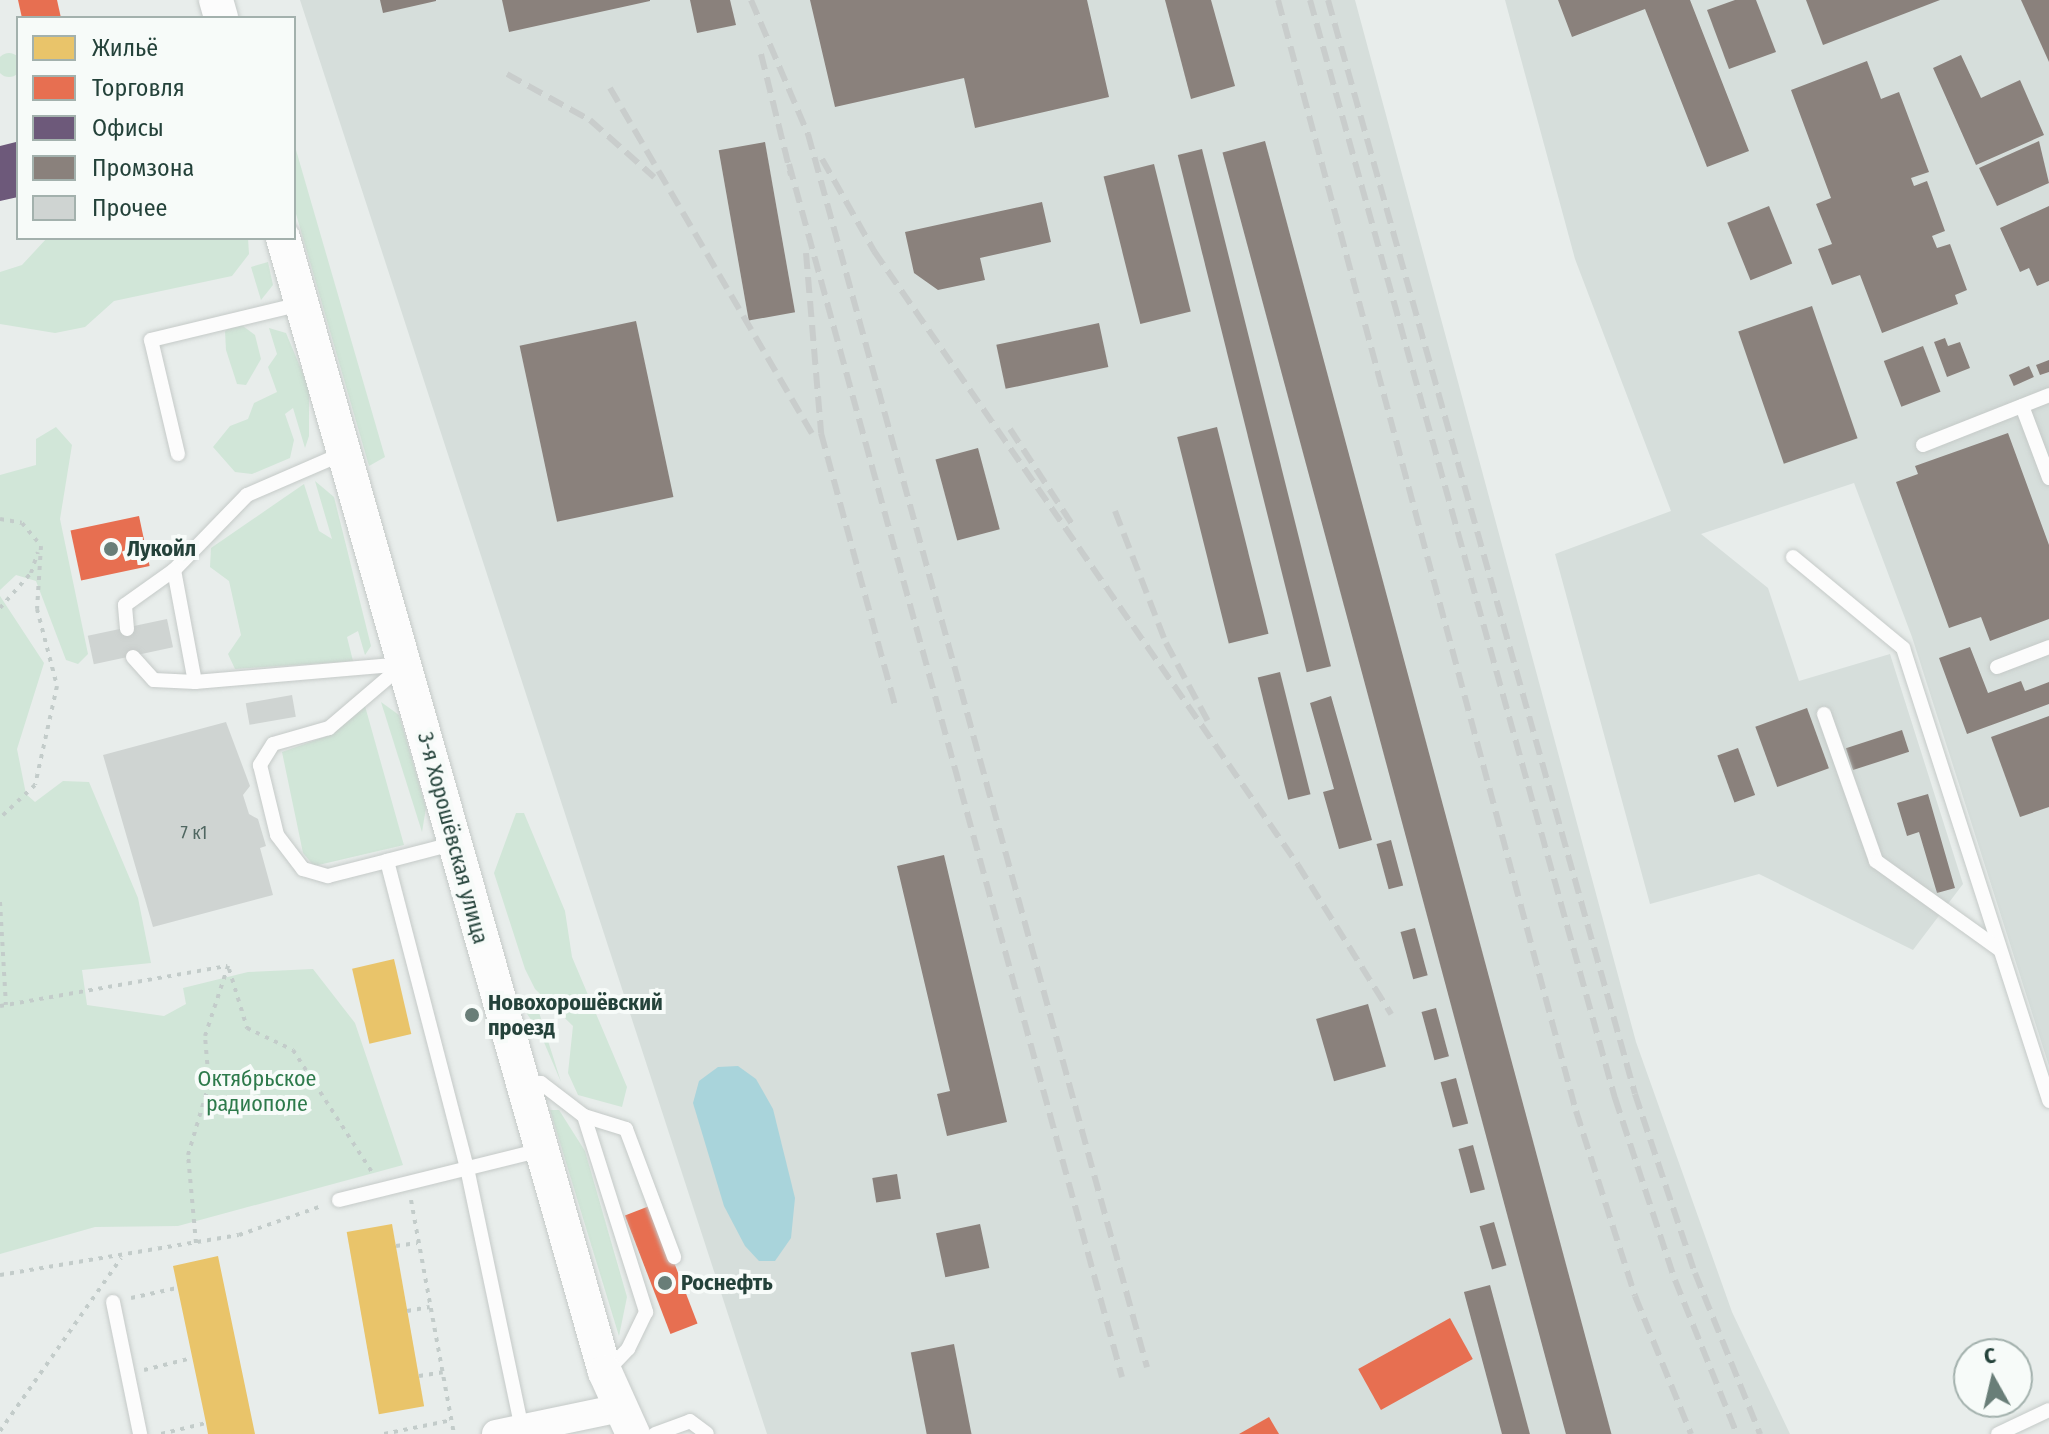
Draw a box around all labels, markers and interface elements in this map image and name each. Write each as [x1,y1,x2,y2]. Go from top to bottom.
legend [16,16,296,240]
text: Жильё [92,34,158,62]
text: Торговля [92,74,185,102]
text: Офисы [92,114,164,142]
text: Промзона [92,154,194,182]
text: Прочее [92,194,167,222]
place label: Лукойл [127,536,196,562]
marker: Лукойл [102,540,120,558]
street label: 3-я Хорошёвская улица [412,729,494,947]
house number: 7 к1 [181,822,207,844]
place label: Новохорошёвский проезд [488,989,663,1040]
marker: Новохорошёвский проезд [463,1006,481,1024]
park label: Октябрьское радиополе [198,1065,316,1116]
place label: Роснефть [681,1270,773,1296]
marker: Роснефть [656,1274,674,1292]
north arrow [1953,1338,2033,1418]
text: С [1982,1342,1997,1370]

